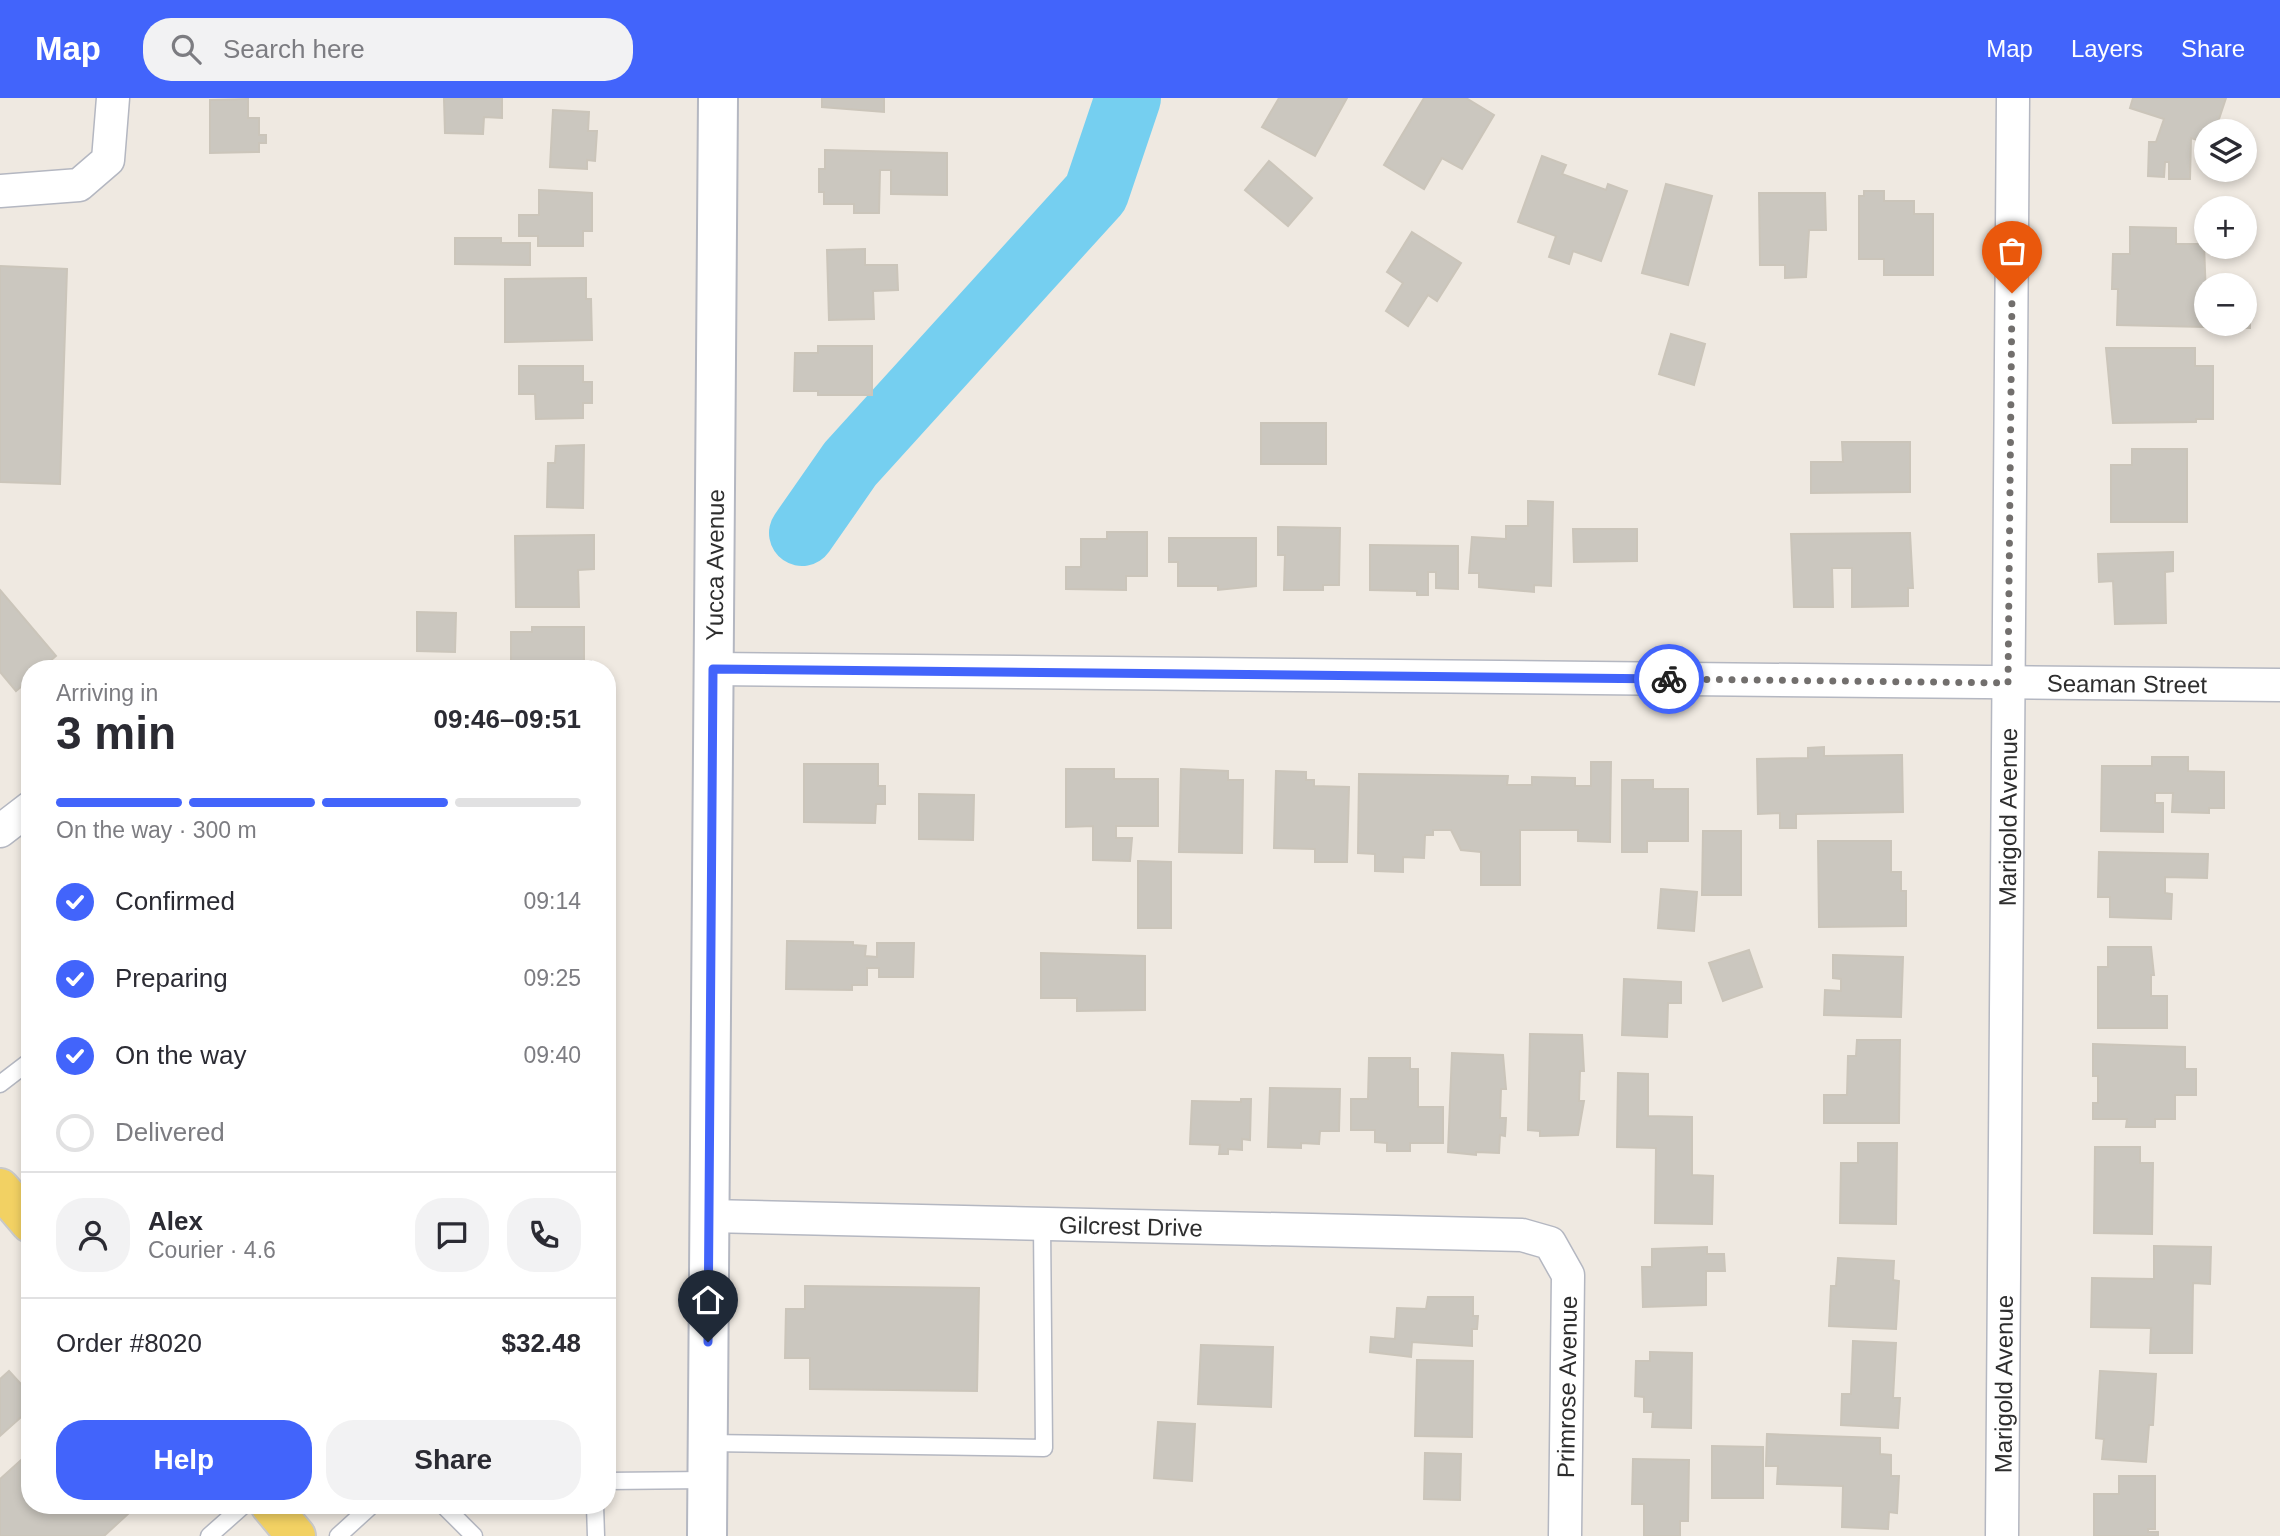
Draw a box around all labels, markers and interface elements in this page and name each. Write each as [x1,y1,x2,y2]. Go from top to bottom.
search box [143,18,633,81]
text: Map [35,30,101,67]
icon: search [167,30,205,68]
text: Search here [223,34,365,64]
text: Map [1986,35,2033,62]
text: Layers [2071,35,2143,62]
text: Share [2181,35,2245,62]
map controls [2194,119,2257,336]
button: layers [2194,119,2257,182]
button: + [2194,196,2257,259]
pin [1982,221,2042,293]
icon: bag [1993,232,2031,270]
button: − [2194,273,2257,336]
street label: Yucca Avenue [700,489,729,641]
courier [1634,644,1704,714]
icon: bike [1650,660,1688,698]
street label: Seaman Street [2047,669,2207,698]
text: Arriving in [56,680,158,706]
text: 09:46–09:51 [434,704,581,734]
text: 3 min [56,707,176,759]
street label: Marigold Avenue [1993,728,2022,906]
text: On the way · 300 m [56,817,257,843]
icon: check [56,883,94,921]
text: Confirmed [115,886,235,916]
text: 09:14 [523,888,581,914]
icon: check [56,960,94,998]
text: Preparing [115,963,228,993]
text: 09:25 [523,965,581,991]
icon: check [56,1037,94,1075]
text: On the way [115,1040,247,1070]
text: 09:40 [523,1042,581,1068]
text: Delivered [115,1117,225,1147]
button: person [56,1198,130,1272]
button: chat [415,1198,489,1272]
button: phone [507,1198,581,1272]
text: Alex [148,1206,203,1236]
street label: Gilcrest Drive [1059,1211,1203,1241]
text: Courier · 4.6 [148,1237,276,1263]
pin [678,1270,738,1342]
icon: home [689,1281,727,1319]
street label: Marigold Avenue [1989,1295,2017,1473]
street label: Primrose Avenue [1552,1296,1582,1478]
text: Order #8020 [56,1328,202,1358]
text: $32.48 [501,1328,581,1358]
button: Help [56,1420,312,1500]
button: Share [326,1420,581,1500]

